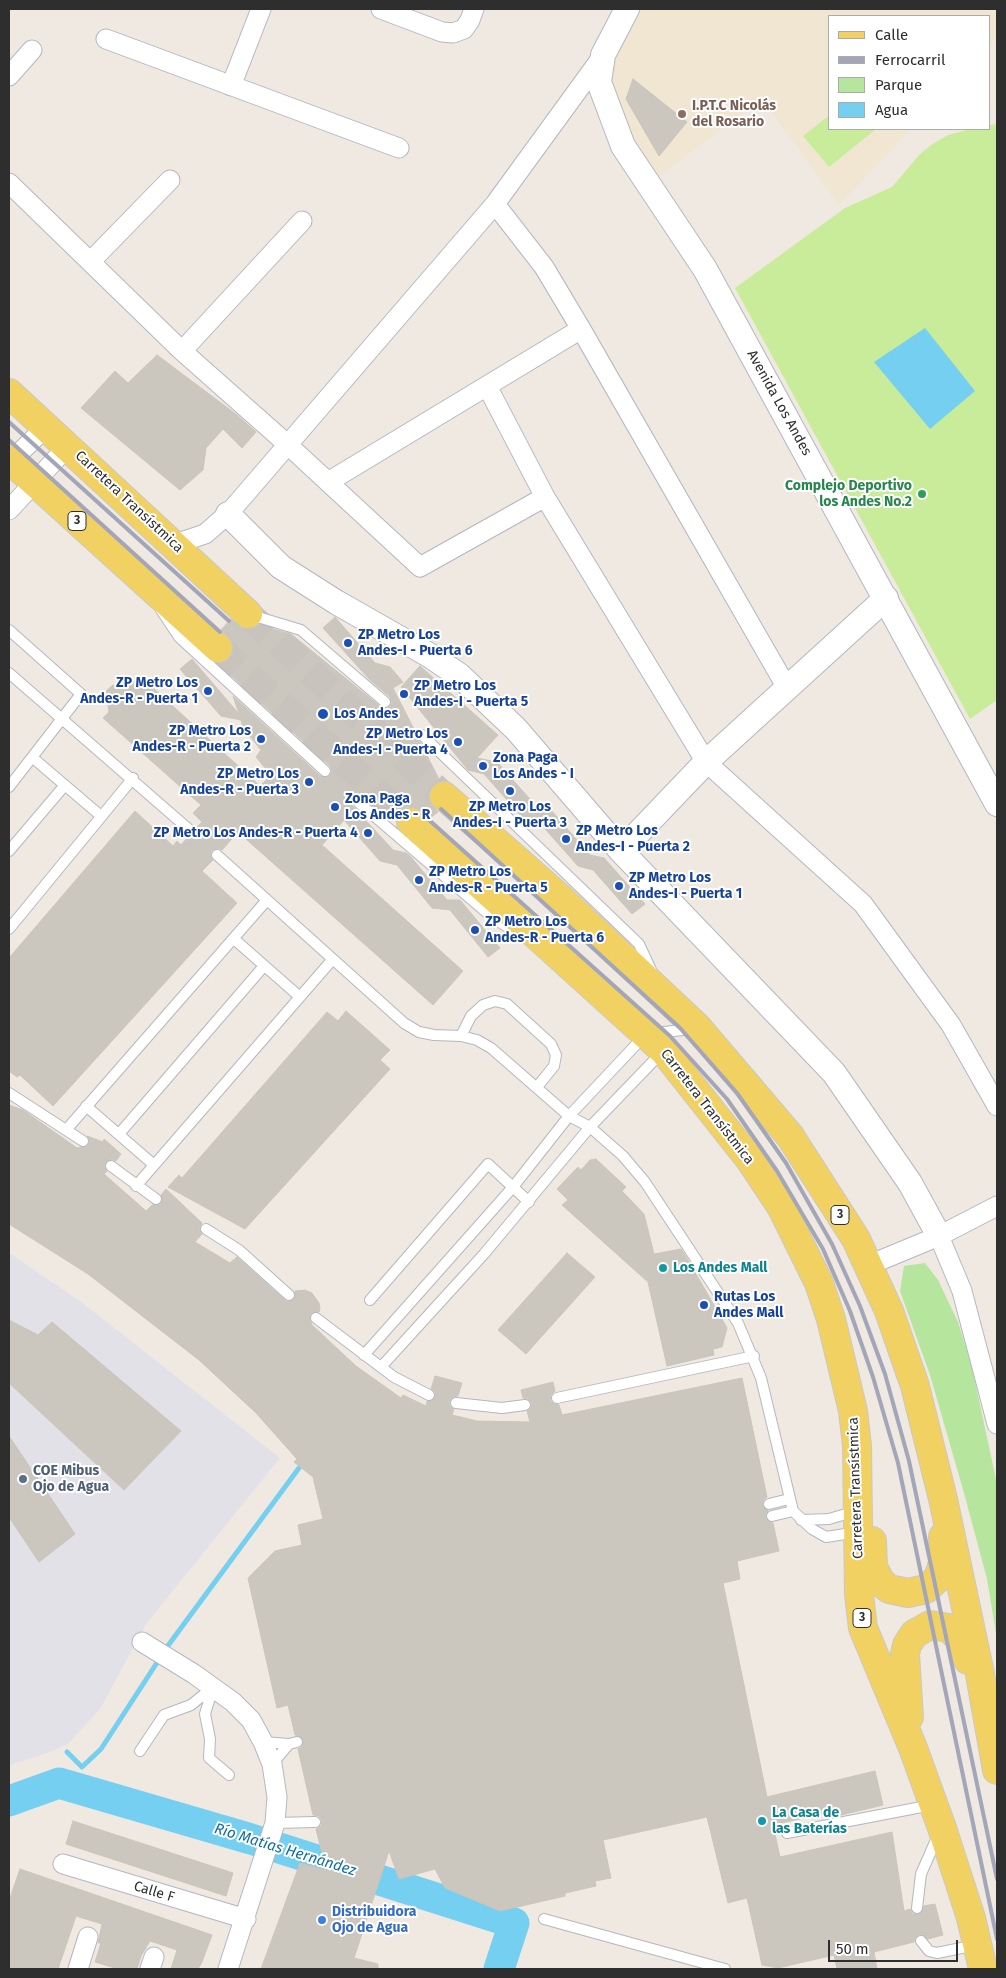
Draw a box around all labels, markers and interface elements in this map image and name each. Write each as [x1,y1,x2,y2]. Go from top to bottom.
legend [828,15,991,130]
text: Calle [875,26,908,44]
text: Ferrocarril [875,51,945,69]
text: Parque [875,76,922,94]
place label: I.P.T.C Nicolás del Rosario [692,98,776,130]
text: Agua [875,101,908,119]
marker: I.P.T.C Nicolás del Rosario [676,108,688,120]
street label: Avenida Los Andes [743,347,815,459]
street label: Carretera Transístmica [71,448,187,556]
place label: Complejo Deportivo los Andes No.2 [785,478,912,511]
marker: Complejo Deportivo los Andes No.2 [916,488,928,500]
road number: 3 [68,512,86,530]
place label: ZP Metro Los Andes-I - Puerta 6 [358,627,473,660]
marker: ZP Metro Los Andes-I - Puerta 6 [342,637,354,649]
place label: ZP Metro Los Andes-R - Puerta 1 [80,675,198,708]
place label: ZP Metro Los Andes-I - Puerta 5 [414,678,528,710]
marker: ZP Metro Los Andes-R - Puerta 1 [202,685,214,697]
marker: ZP Metro Los Andes-I - Puerta 5 [398,688,410,700]
place label: Los Andes [334,706,398,722]
marker: Los Andes [316,707,330,721]
place label: ZP Metro Los Andes-R - Puerta 2 [132,723,251,756]
place label: ZP Metro Los Andes-I - Puerta 4 [333,726,448,759]
marker: ZP Metro Los Andes-R - Puerta 2 [255,733,267,745]
marker: ZP Metro Los Andes-I - Puerta 4 [452,736,464,748]
place label: Zona Paga Los Andes - I [493,750,574,782]
marker: Zona Paga Los Andes - I [477,760,489,772]
place label: ZP Metro Los Andes-R - Puerta 3 [180,766,299,799]
marker: ZP Metro Los Andes-R - Puerta 3 [303,776,315,788]
marker: ZP Metro Los Andes-I - Puerta 3 [504,785,516,797]
place label: Zona Paga Los Andes - R [345,791,430,824]
place label: ZP Metro Los Andes-I - Puerta 3 [453,799,567,832]
marker: Zona Paga Los Andes - R [329,801,341,813]
place label: ZP Metro Los Andes-I - Puerta 2 [576,823,690,856]
place label: ZP Metro Los Andes-R - Puerta 4 [153,825,358,841]
marker: ZP Metro Los Andes-R - Puerta 4 [362,827,374,839]
marker: ZP Metro Los Andes-I - Puerta 2 [560,833,572,845]
place label: ZP Metro Los Andes-R - Puerta 5 [429,864,548,896]
place label: ZP Metro Los Andes-I - Puerta 1 [629,870,742,902]
marker: ZP Metro Los Andes-R - Puerta 5 [413,874,425,886]
marker: ZP Metro Los Andes-I - Puerta 1 [613,880,625,892]
place label: ZP Metro Los Andes-R - Puerta 6 [485,914,604,946]
marker: ZP Metro Los Andes-R - Puerta 6 [469,924,481,936]
street label: Carretera Transístmica [657,1046,757,1168]
road number: 3 [831,1206,849,1224]
place label: Los Andes Mall [673,1260,767,1276]
marker: Los Andes Mall [657,1262,669,1274]
place label: Rutas Los Andes Mall [714,1289,783,1321]
marker: Rutas Los Andes Mall [698,1299,710,1311]
street label: Carretera Transístmica [845,1417,867,1559]
place label: COE Mibus Ojo de Agua [33,1463,109,1495]
marker: COE Mibus Ojo de Agua [17,1473,29,1485]
road number: 3 [853,1609,871,1628]
place label: La Casa de las Baterías [772,1805,847,1838]
marker: La Casa de las Baterías [756,1815,768,1827]
water label: Río Matías Hernández [212,1820,358,1880]
street label: Calle F [132,1878,176,1906]
place label: Distribuidora Ojo de Agua [332,1904,416,1936]
marker: Distribuidora Ojo de Agua [316,1914,328,1926]
scale bar [831,1930,961,1962]
text: 50 m [836,1940,869,1958]

